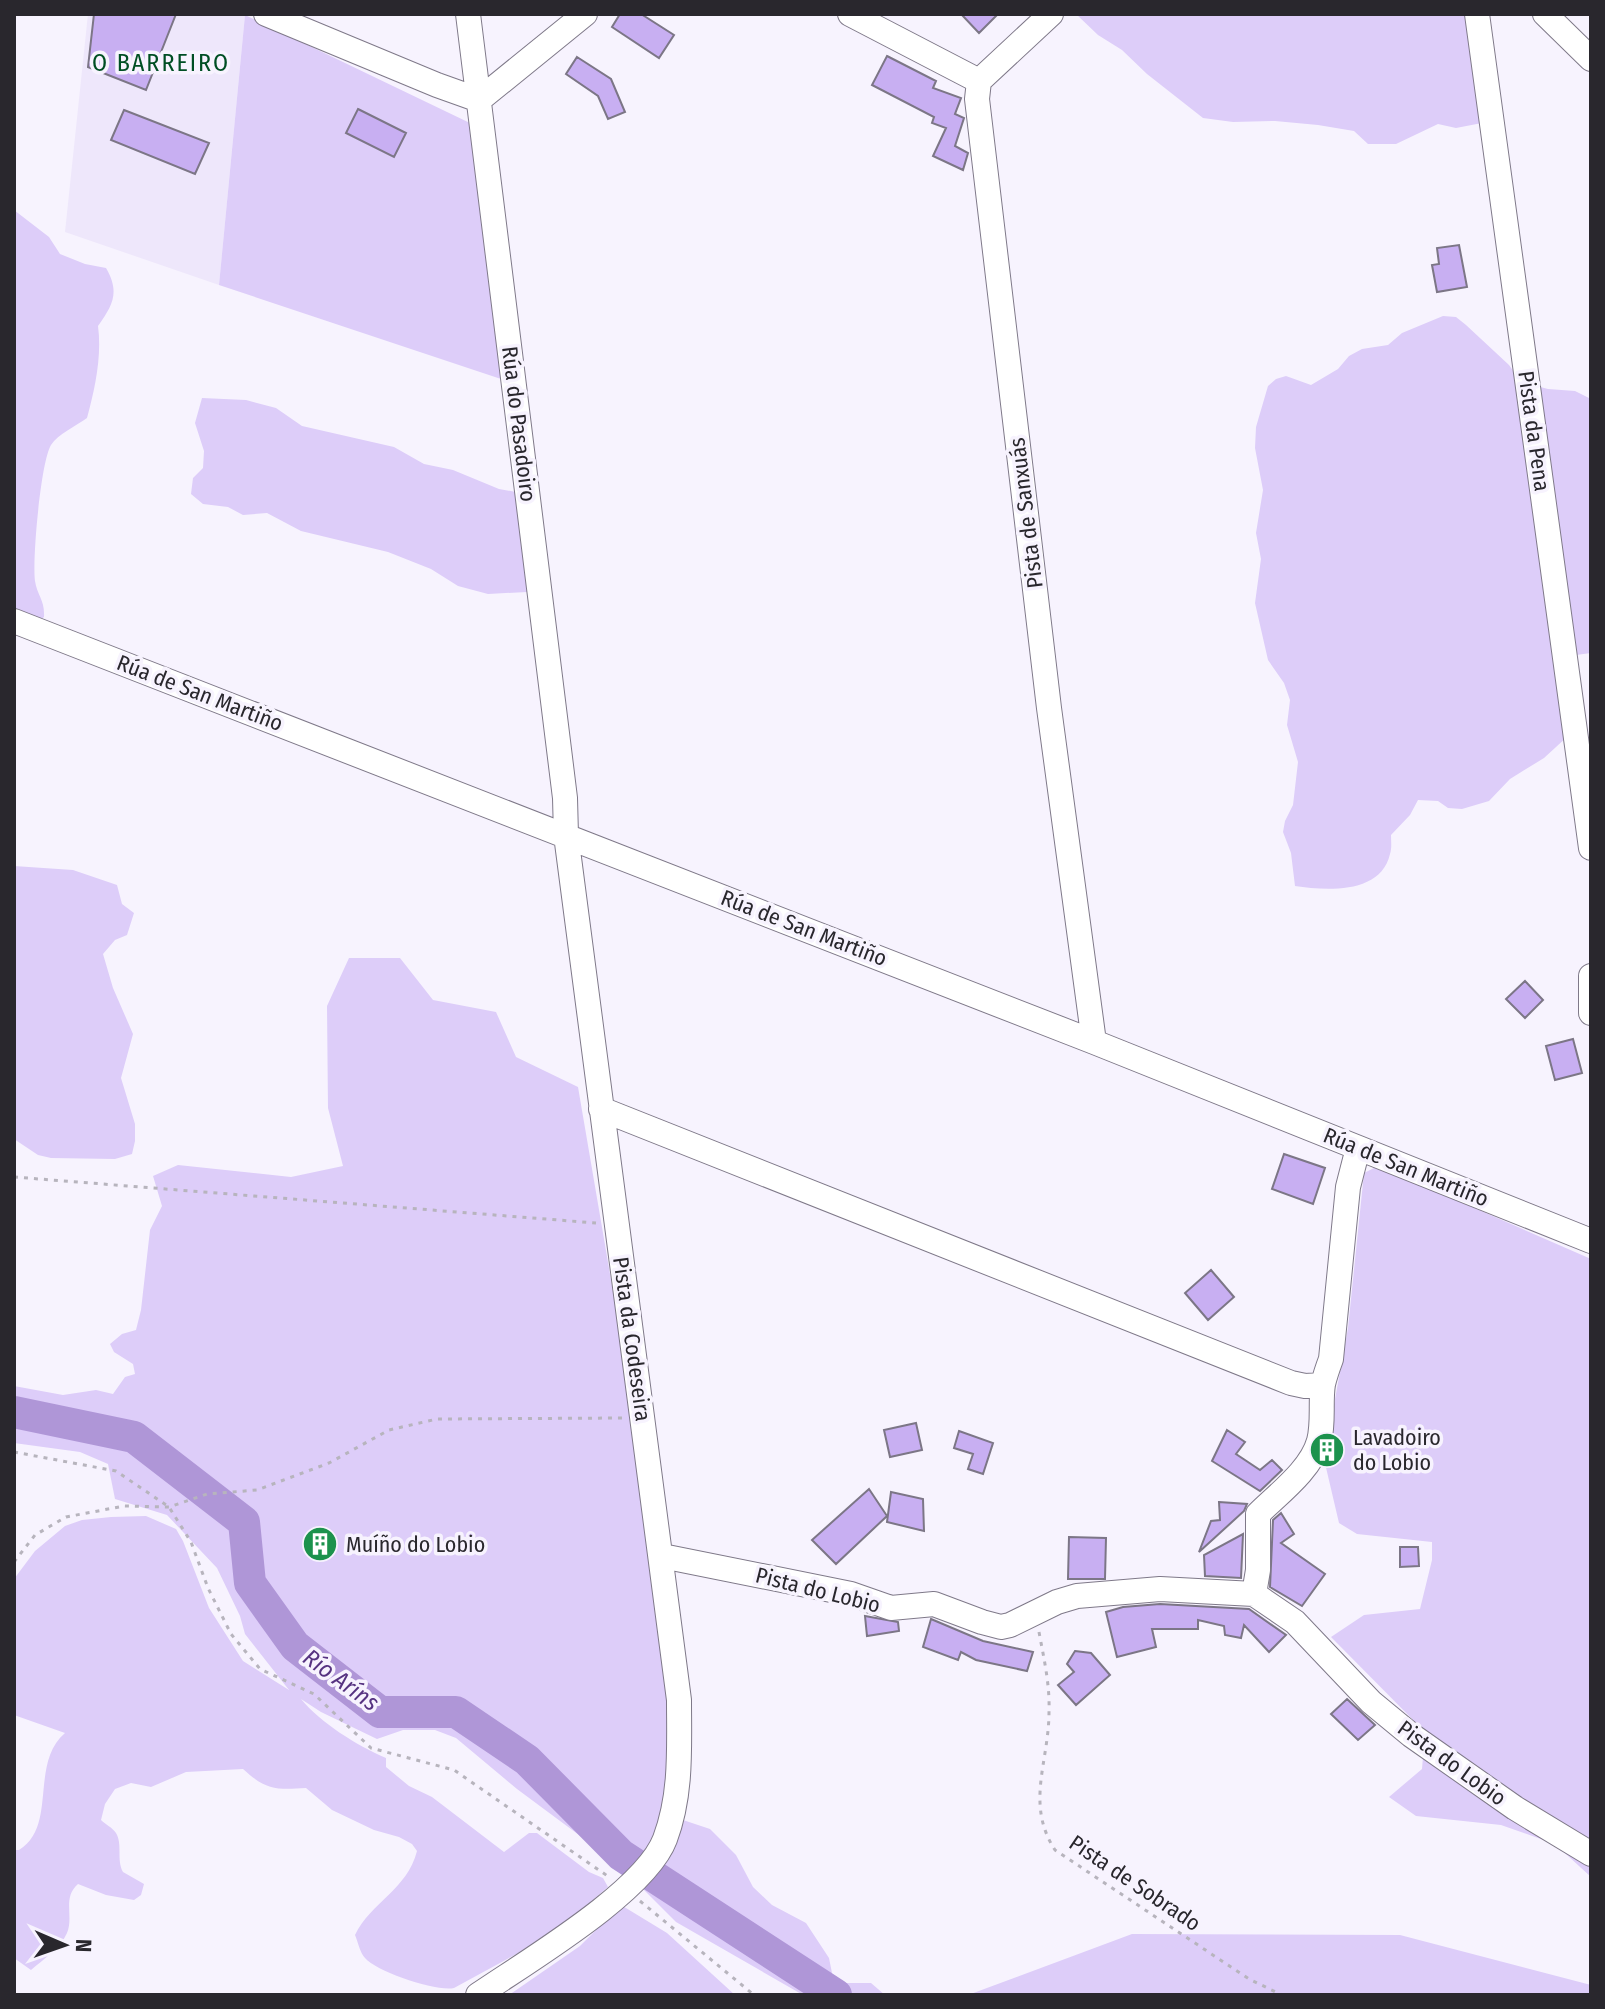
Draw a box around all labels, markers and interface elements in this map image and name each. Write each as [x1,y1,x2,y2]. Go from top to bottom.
district label: O BARREIRO [92,49,230,77]
street label: Rúa do Pasadoiro [496,345,542,503]
street label: Pista da Pena [1512,369,1556,493]
street label: Pista de Sanxuás [1003,436,1049,590]
street label: Rúa de San Martiño [113,649,287,737]
street label: Rúa de San Martiño [717,884,891,972]
street label: Rúa de San Martiño [1319,1122,1493,1212]
street label: Pista da Codeseira [607,1255,657,1423]
place label: Lavadoiro do Lobio [1353,1424,1441,1476]
building icon: Lavadoiro do Lobio [1308,1431,1346,1469]
building icon: Muíño do Lobio [301,1525,339,1563]
place label: Muíño do Lobio [346,1531,485,1558]
street label: Pista do Lobio [753,1561,883,1619]
water label: Río Aríns [298,1643,384,1717]
street label: Pista do Lobio [1392,1715,1512,1811]
street label: Pista de Sobrado [1064,1829,1206,1937]
north arrow [24,1905,104,1985]
text: N [70,1939,97,1953]

